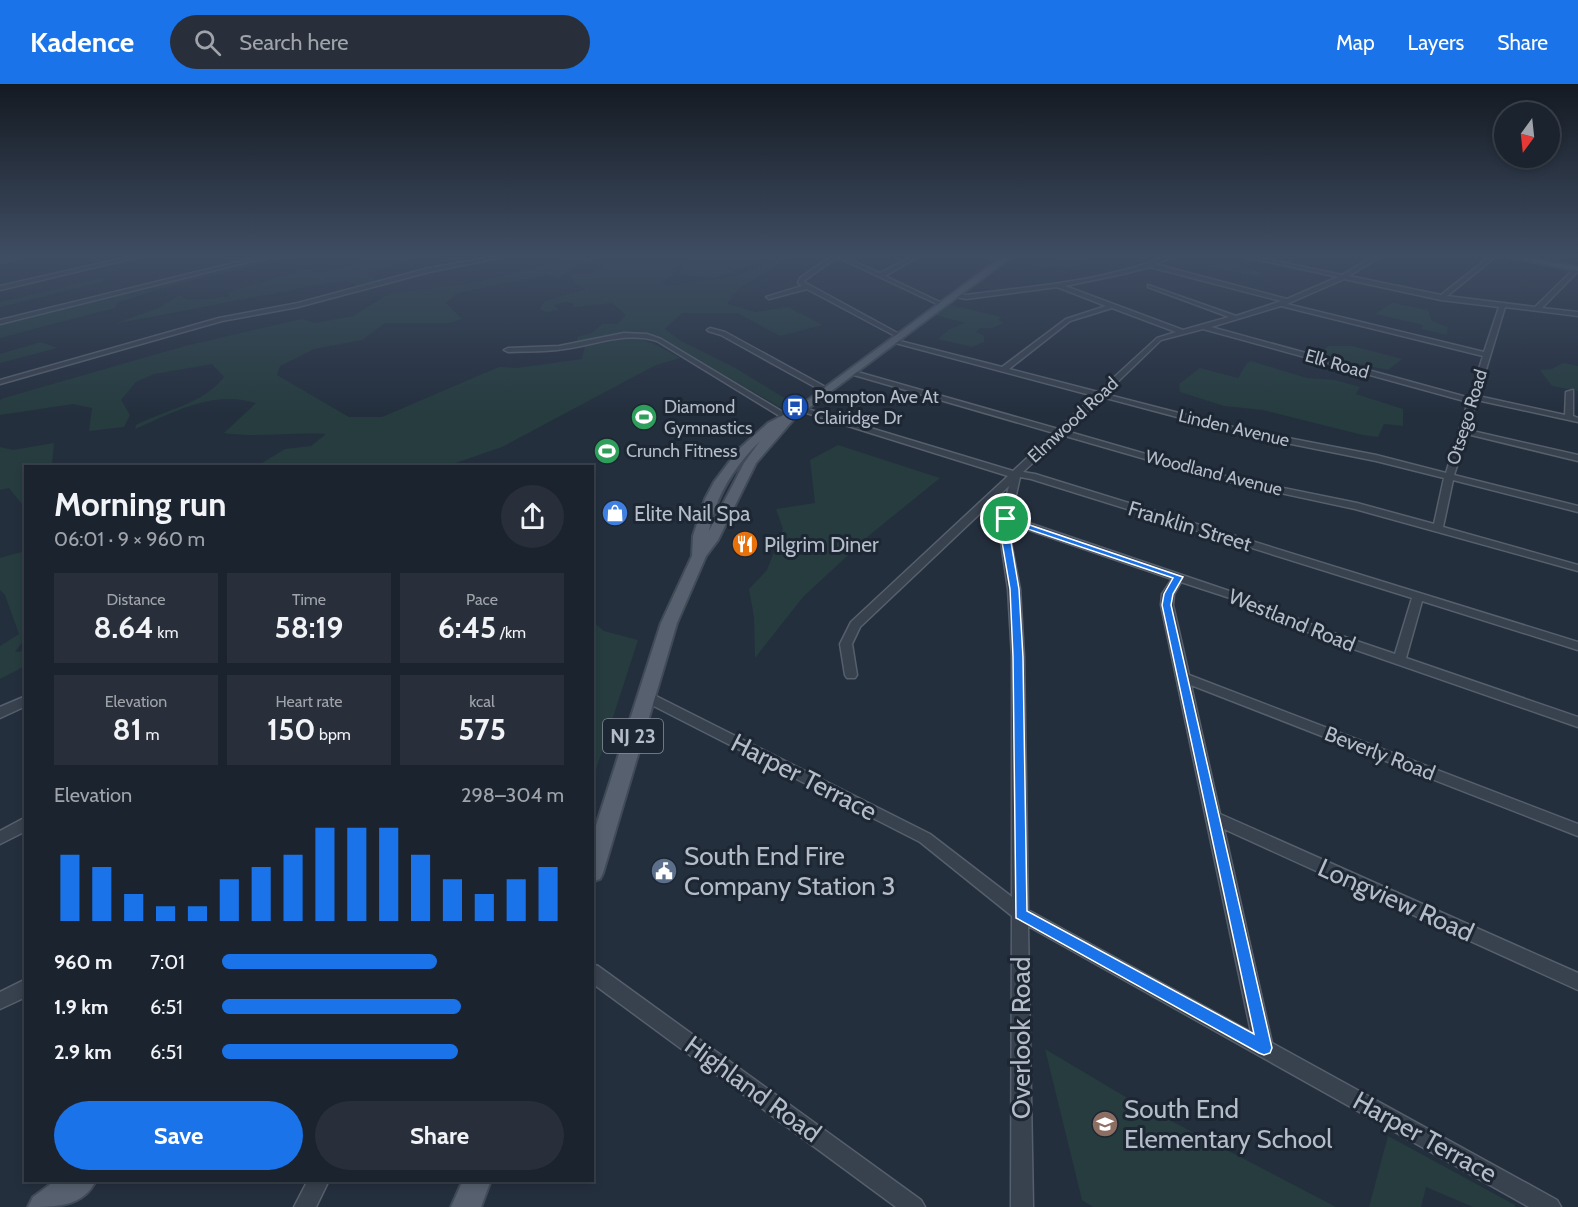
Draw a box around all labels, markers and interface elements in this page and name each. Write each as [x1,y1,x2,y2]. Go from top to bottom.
search box [170,15,590,69]
text: Kadence [30,25,134,59]
icon: search [191,26,224,59]
text: Search here [239,29,349,56]
text: Map [1336,30,1375,55]
text: Layers [1408,30,1464,55]
text: Share [1497,30,1548,55]
north arrow [1494,102,1560,168]
map controls [1494,102,1560,168]
street label: Elk Road [1303,344,1371,384]
street label: Otsego Road [1442,367,1492,467]
street label: Elmwood Road [1023,372,1123,468]
place label: Pompton Ave At Clairidge Dr [814,386,939,429]
bus stop icon: Pompton Ave At Clairidge Dr [780,392,810,422]
place label: Diamond Gymnastics [664,396,752,439]
sports icon: Diamond Gymnastics [629,402,659,432]
street label: Linden Avenue [1176,405,1292,451]
sports icon: Crunch Fitness [592,436,622,466]
place label: Crunch Fitness [626,440,737,462]
street label: Woodland Avenue [1143,445,1285,501]
text: Morning run [54,484,226,524]
button: share [501,485,564,548]
pin [980,493,1031,544]
street label: Franklin Street [1125,495,1255,557]
shop icon: Elite Nail Spa [600,498,630,528]
place label: Elite Nail Spa [634,501,750,526]
icon: arrive [989,502,1022,535]
text: 06:01 · 9 × 960 m [54,527,205,551]
restaurant icon: Pilgrim Diner [730,529,760,559]
place label: Pilgrim Diner [764,532,879,557]
street label: Westland Road [1225,583,1359,657]
text: Distance [107,590,165,609]
text: Time [292,590,326,609]
text: Pace [466,590,498,609]
text: 8.64 [93,609,154,646]
text: 58:19 [275,609,343,646]
text: 6:45 [438,609,496,646]
text: km [154,623,179,642]
text: /km [496,623,526,642]
text: Elevation [105,692,167,711]
text: Heart rate [276,692,342,711]
text: kcal [469,692,495,711]
text: 81 [113,711,142,748]
text: 150 [267,711,315,748]
text: 575 [458,711,506,748]
road number: NJ 23 [603,719,663,753]
street label: Beverly Road [1321,720,1439,786]
text: m [142,725,159,744]
text: bpm [315,725,351,744]
street label: Harper Terrace [726,727,882,827]
text: Elevation [54,783,132,807]
text: 298–304 m [461,783,564,807]
place label: South End Fire Company Station 3 [684,840,896,902]
street label: Longview Road [1313,851,1479,949]
public building icon: South End Fire Company Station 3 [649,856,679,886]
text: 960 m [54,950,112,974]
text: 7:01 [150,950,185,974]
street label: Overlook Road [1005,957,1037,1119]
text: 1.9 km [54,995,108,1019]
text: 6:51 [150,995,183,1019]
street label: Highland Road [679,1029,827,1149]
text: 2.9 km [54,1040,112,1064]
text: 6:51 [150,1040,183,1064]
street label: Harper Terrace [1348,1084,1502,1190]
place label: South End Elementary School [1124,1093,1332,1155]
button: Save [54,1101,303,1170]
button: Share [315,1101,564,1170]
school or university icon: South End Elementary School [1090,1109,1120,1139]

